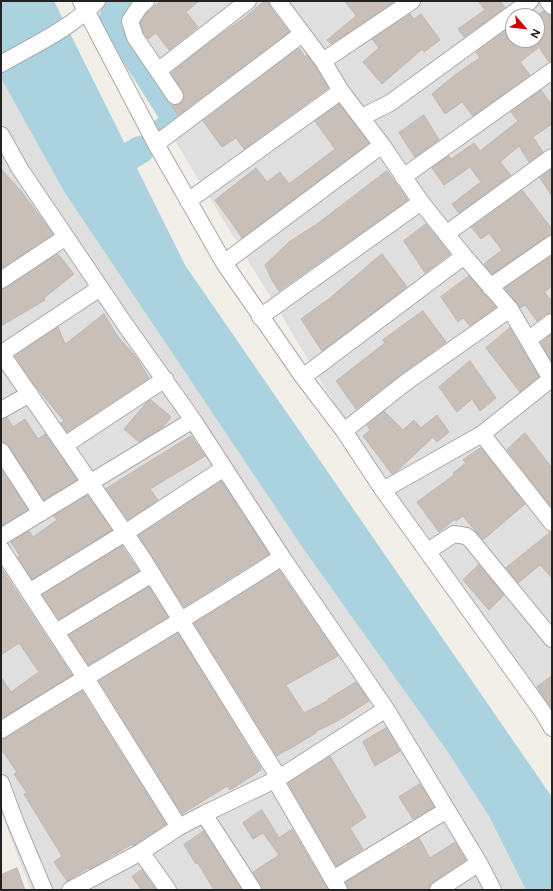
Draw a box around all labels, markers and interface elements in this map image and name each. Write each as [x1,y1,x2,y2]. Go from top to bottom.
north arrow [505,8,545,48]
text: N [527,27,543,40]

